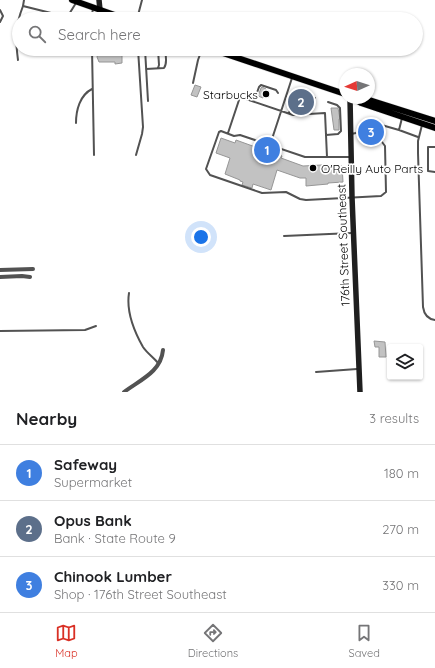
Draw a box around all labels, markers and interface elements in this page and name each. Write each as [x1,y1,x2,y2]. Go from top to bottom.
search box [12,12,423,56]
icon: search [26,23,48,45]
text: Search here [58,25,141,44]
north arrow [339,68,375,104]
place label: Starbucks [203,87,258,102]
pin: 2 [288,87,314,117]
marker: Starbucks [261,89,271,99]
pin: 3 [358,117,384,147]
pin: 1 [254,135,280,165]
place label: O'Reilly Auto Parts [321,161,424,176]
marker: O'Reilly Auto Parts [308,163,318,173]
street label: 176th Street Southeast [333,184,353,306]
your location [191,227,211,247]
map controls [387,344,423,380]
button: layers [387,344,423,380]
text: Nearby [16,408,77,429]
text: 3 results [369,410,419,426]
text: Safeway [54,455,117,474]
text: 1 [26,465,32,481]
text: 180 m [384,465,419,481]
text: Supermarket [54,474,132,490]
text: Opus Bank [54,511,132,530]
text: 2 [25,521,33,537]
text: 270 m [382,521,419,537]
text: Bank · State Route 9 [54,530,176,546]
text: Chinook Lumber [54,567,172,586]
text: 3 [26,577,32,593]
text: 330 m [382,577,419,593]
text: Shop · 176th Street Southeast [54,586,227,602]
tab: Map [55,622,78,660]
tab: Directions [188,622,238,660]
tab: Saved [348,622,380,660]

